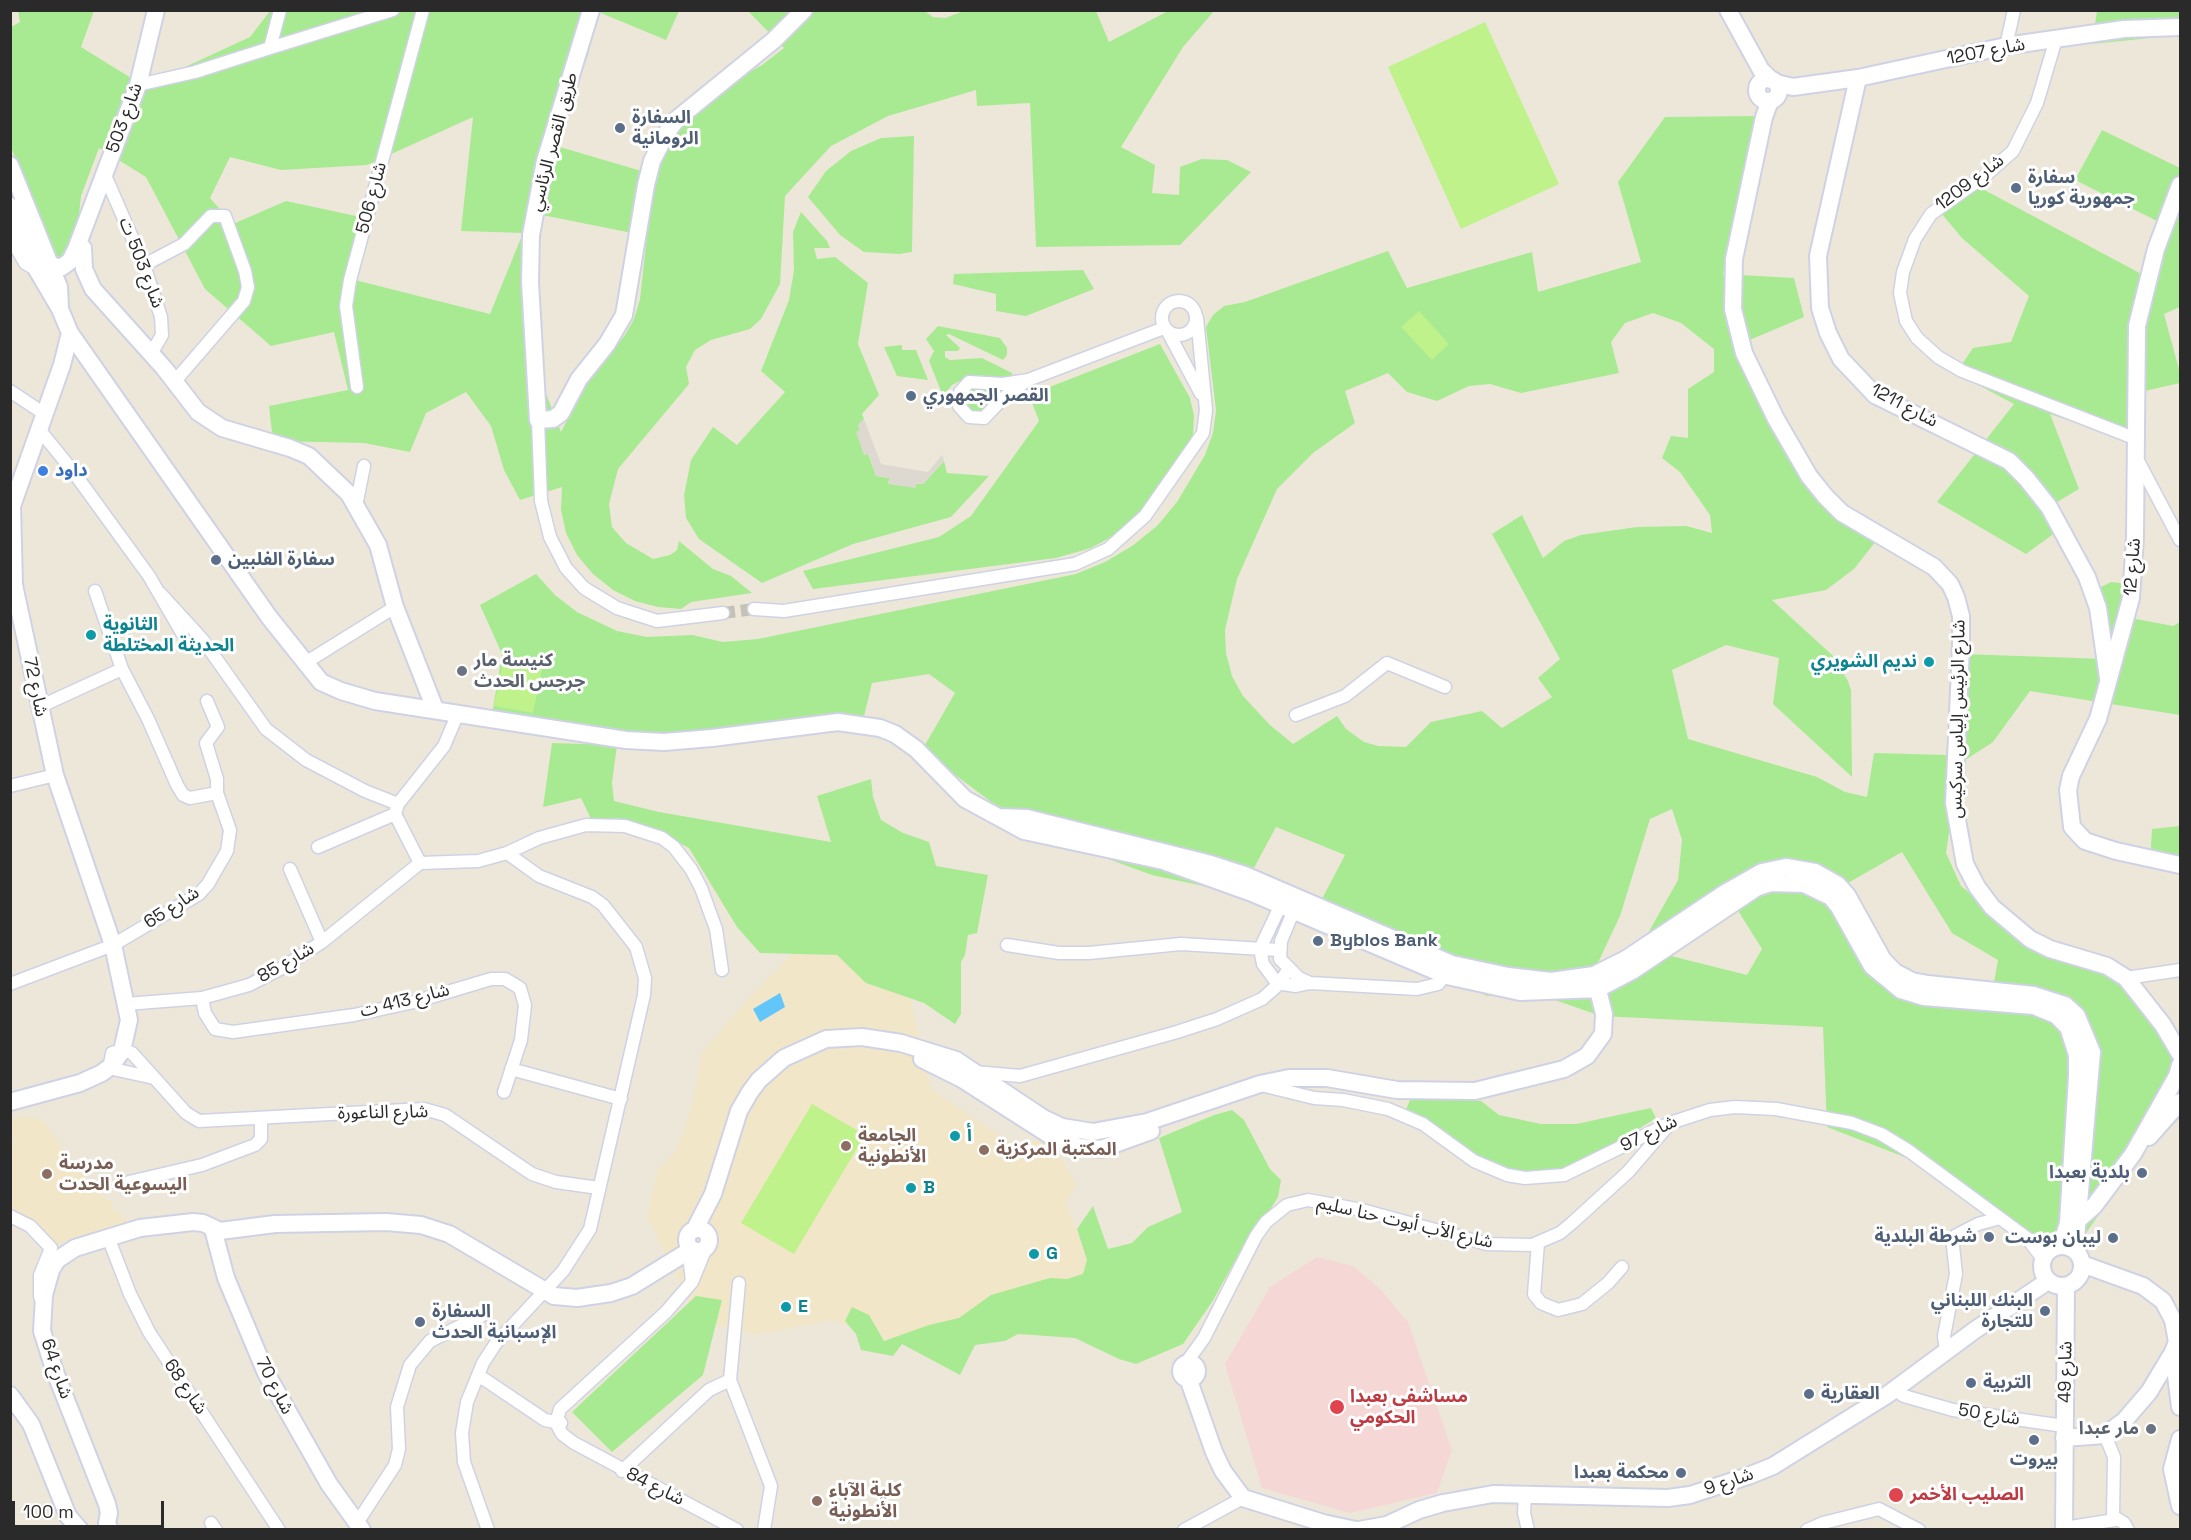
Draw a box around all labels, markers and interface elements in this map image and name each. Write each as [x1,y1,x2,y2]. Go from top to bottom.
street label: شارع 1207 [1945,34,2027,70]
street label: طريق القصر الرئاسي [525,70,583,214]
street label: شارع 503 [102,80,148,156]
place label: السفارة الرومانية [632,107,699,150]
marker: السفارة الرومانية [613,121,627,135]
street label: شارع 1209 [1931,150,2009,216]
street label: شارع 506 [352,160,392,236]
place label: سفارة جمهورية كوريا [2028,167,2135,210]
marker: سفارة جمهورية كوريا [2009,181,2023,195]
street label: شارع 503 ت [114,215,168,311]
street label: شارع 1211 [1867,379,1941,433]
place label: القصر الجمهوري [923,385,1049,407]
marker: القصر الجمهوري [904,389,918,403]
place label: داود [55,460,87,482]
marker: داود [36,464,50,478]
street label: شارع 12 [2120,537,2146,597]
place label: سفارة الفلبين [228,549,335,571]
marker: سفارة الفلبين [209,553,223,567]
place label: الثانوية الحديثة المختلطة [103,614,234,656]
street label: شارع الرئيس إلياس سركيس [1945,619,1971,819]
marker: الثانوية الحديثة المختلطة [84,628,98,642]
place label: كنيسة مار جرجس الحدث [474,650,585,692]
place label: نديم الشويري [1811,651,1917,673]
street label: شارع 72 [18,655,52,719]
marker: نديم الشويري [1922,655,1936,669]
marker: كنيسة مار جرجس الحدث [455,664,469,678]
street label: شارع 65 [140,882,204,934]
place label: Byblos Bank [1330,930,1438,952]
marker: Byblos Bank [1311,934,1325,948]
street label: شارع 85 [254,938,318,988]
street label: شارع 413 ت [358,979,452,1023]
street label: شارع الناعورة [337,1101,429,1125]
street label: شارع 97 [1617,1111,1681,1157]
place label: الجامعة الأنطونية [858,1125,926,1168]
place label: أ [967,1125,972,1147]
marker: أ [948,1129,962,1143]
marker: الجامعة الأنطونية [839,1139,853,1153]
place label: المكتبة المركزية [996,1139,1117,1161]
marker: المكتبة المركزية [977,1143,991,1157]
place label: مدرسة اليسوعية الحدت [59,1153,187,1196]
place label: بلدية بعبدا [2049,1162,2130,1184]
marker: بلدية بعبدا [2135,1166,2149,1180]
marker: مدرسة اليسوعية الحدت [40,1167,54,1181]
place label: B [923,1177,935,1199]
marker: B [904,1181,918,1195]
street label: شارع الأب أبوت حنا سليم [1315,1192,1495,1254]
place label: شرطة البلدية [1874,1226,1977,1248]
place label: ليبان بوست [2005,1227,2101,1249]
marker: شرطة البلدية [1982,1230,1996,1244]
marker: ليبان بوست [2106,1231,2120,1245]
place label: G [1046,1243,1058,1265]
marker: G [1027,1247,1041,1261]
place label: البنك اللبناني للتجارة [1931,1290,2033,1332]
place label: E [798,1296,808,1318]
marker: E [779,1300,793,1314]
place label: السفارة الإسبانية الحدث [432,1301,556,1344]
marker: البنك اللبناني للتجارة [2038,1304,2052,1318]
marker: السفارة الإسبانية الحدث [413,1315,427,1329]
street label: شارع 64 [36,1336,76,1402]
street label: شارع 49 [2055,1341,2077,1403]
street label: شارع 70 [250,1354,298,1418]
street label: شارع 68 [159,1355,211,1419]
place label: التربية [1983,1372,2031,1394]
marker: التربية [1964,1376,1978,1390]
place label: العقارية [1821,1383,1880,1405]
place label: مساشفى بعبدا الحكومي [1350,1386,1468,1428]
marker: العقارية [1802,1387,1816,1401]
marker: مساشفى بعبدا الحكومي [1328,1398,1346,1416]
street label: شارع 50 [1957,1399,2021,1431]
place label: مار عبدا [2079,1418,2139,1440]
marker: مار عبدا [2144,1422,2158,1436]
marker: بيروت [2027,1433,2041,1447]
place label: بيروت [2010,1449,2058,1471]
place label: محكمة بعبدا [1574,1462,1669,1484]
street label: شارع 84 [622,1463,688,1511]
street label: شارع 9 [1702,1464,1756,1500]
marker: محكمة بعبدا [1674,1466,1688,1480]
place label: كلية الآباء الأنطونية [829,1480,901,1522]
place label: الصليب الأخمر [1910,1484,2024,1506]
marker: الصليب الأخمر [1887,1486,1905,1504]
scale bar [15,1489,166,1527]
marker: كلية الآباء الأنطونية [810,1494,824,1508]
text: 100 m [23,1500,74,1523]

